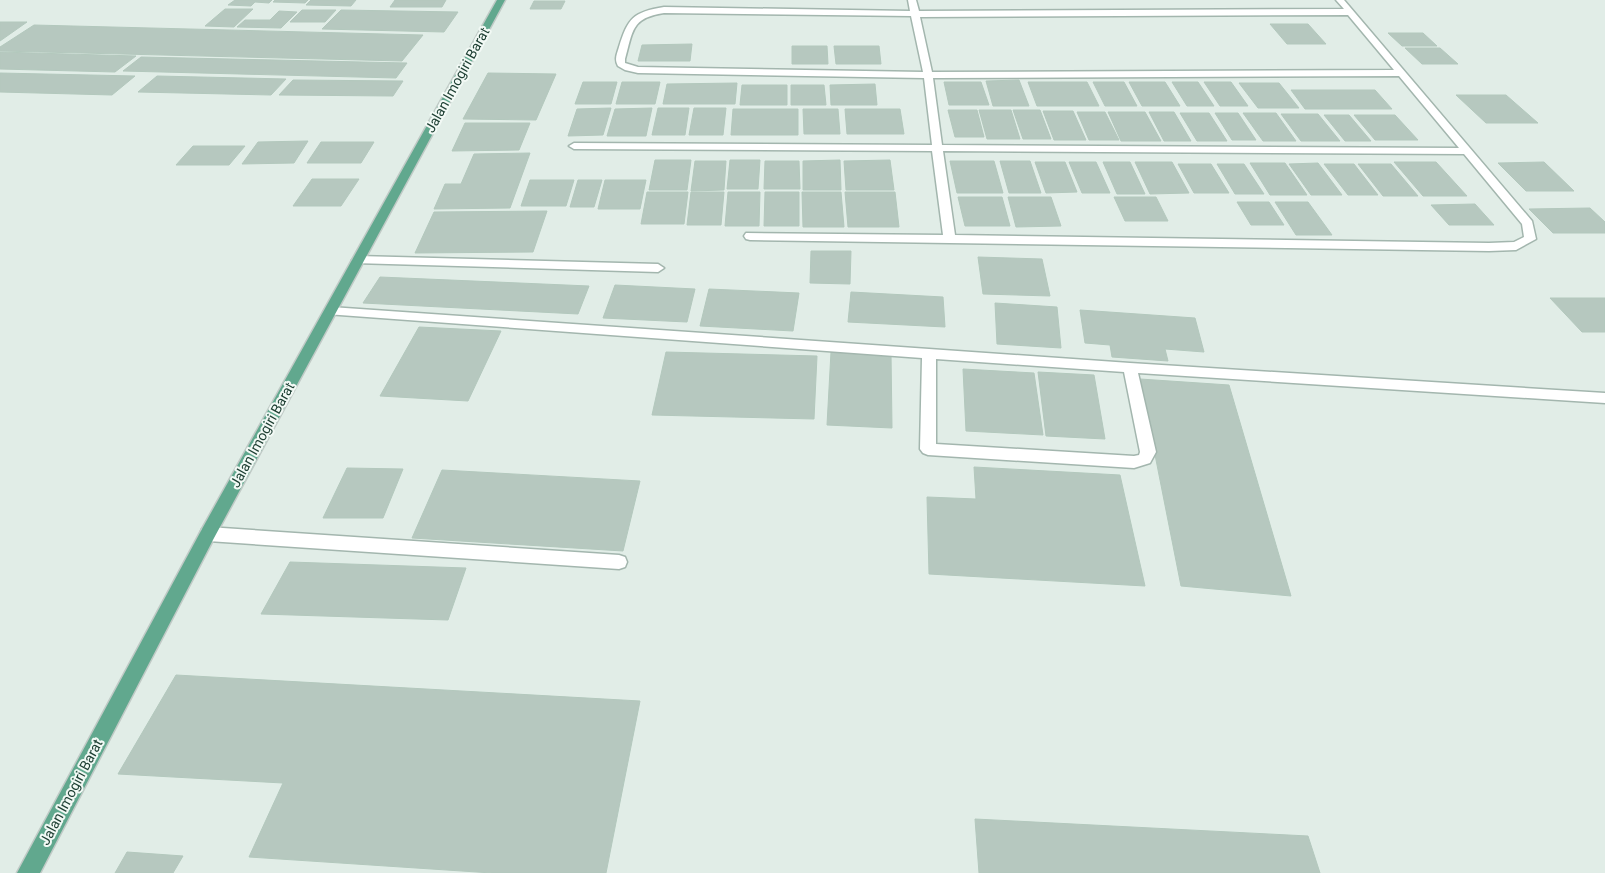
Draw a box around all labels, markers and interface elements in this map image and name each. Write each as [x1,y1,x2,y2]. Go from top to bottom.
street label: Jalan Imogiri Barat [422,24,493,135]
street label: Jalan Imogiri Barat [227,379,298,490]
street label: Jalan Imogiri Barat [36,736,106,848]

